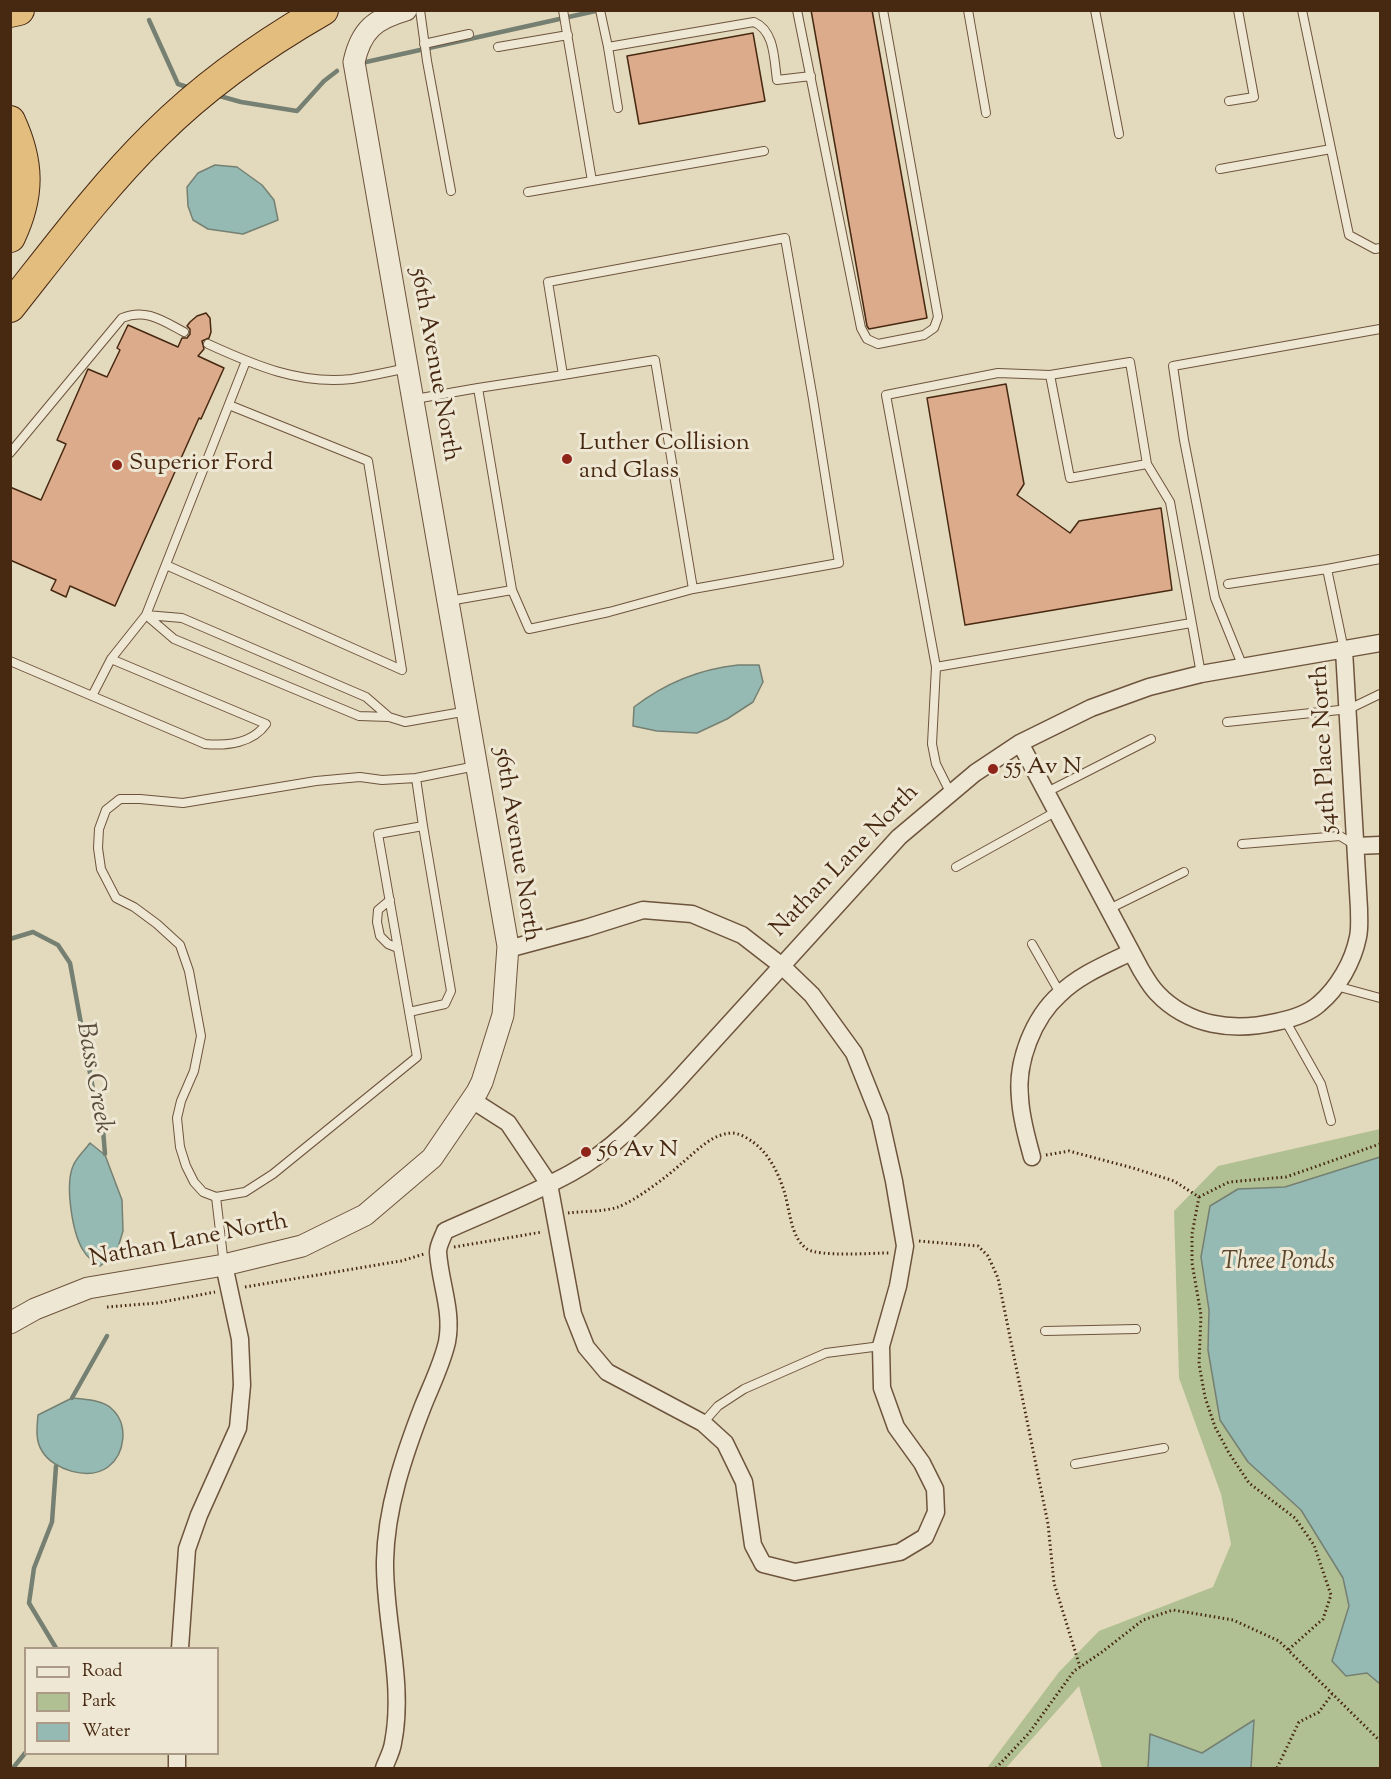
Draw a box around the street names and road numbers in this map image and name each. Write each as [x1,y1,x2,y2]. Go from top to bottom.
street label: 56th Avenue North [402,266,464,464]
street label: 54th Place North [1307,664,1345,834]
street label: 56th Avenue North [485,746,545,944]
street label: Nathan Lane North [766,780,926,944]
street label: Nathan Lane North [87,1209,291,1275]

